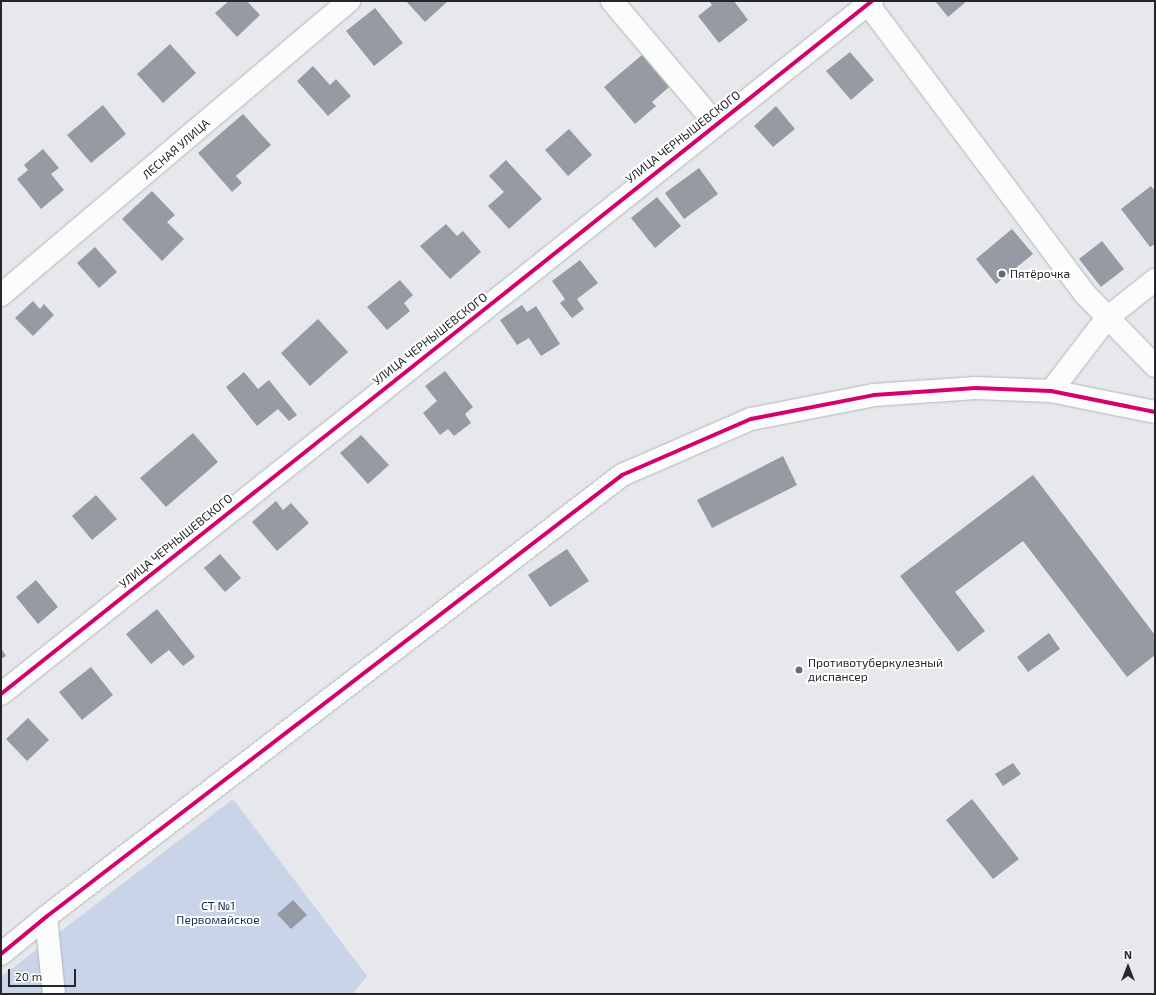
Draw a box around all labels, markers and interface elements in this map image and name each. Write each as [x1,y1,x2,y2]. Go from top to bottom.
street label: УЛИЦА ЧЕРНЫШЕВСКОГО [623,88,743,186]
street label: ЛЕСНАЯ УЛИЦА [139,116,213,182]
place label: Пятёрочка [1010,267,1070,281]
marker: Пятёрочка [997,269,1007,279]
street label: УЛИЦА ЧЕРНЫШЕВСКОГО [370,290,490,388]
street label: УЛИЦА ЧЕРНЫШЕВСКОГО [116,491,236,591]
place label: Противотуберкулезный диспансер [808,656,943,684]
marker: Противотуберкулезный диспансер [793,664,805,676]
park label: СТ №1 Первомайское [176,899,260,927]
north arrow [1108,947,1148,987]
text: N [1124,948,1132,961]
scale bar [10,961,78,987]
text: 20 m [15,969,42,983]

